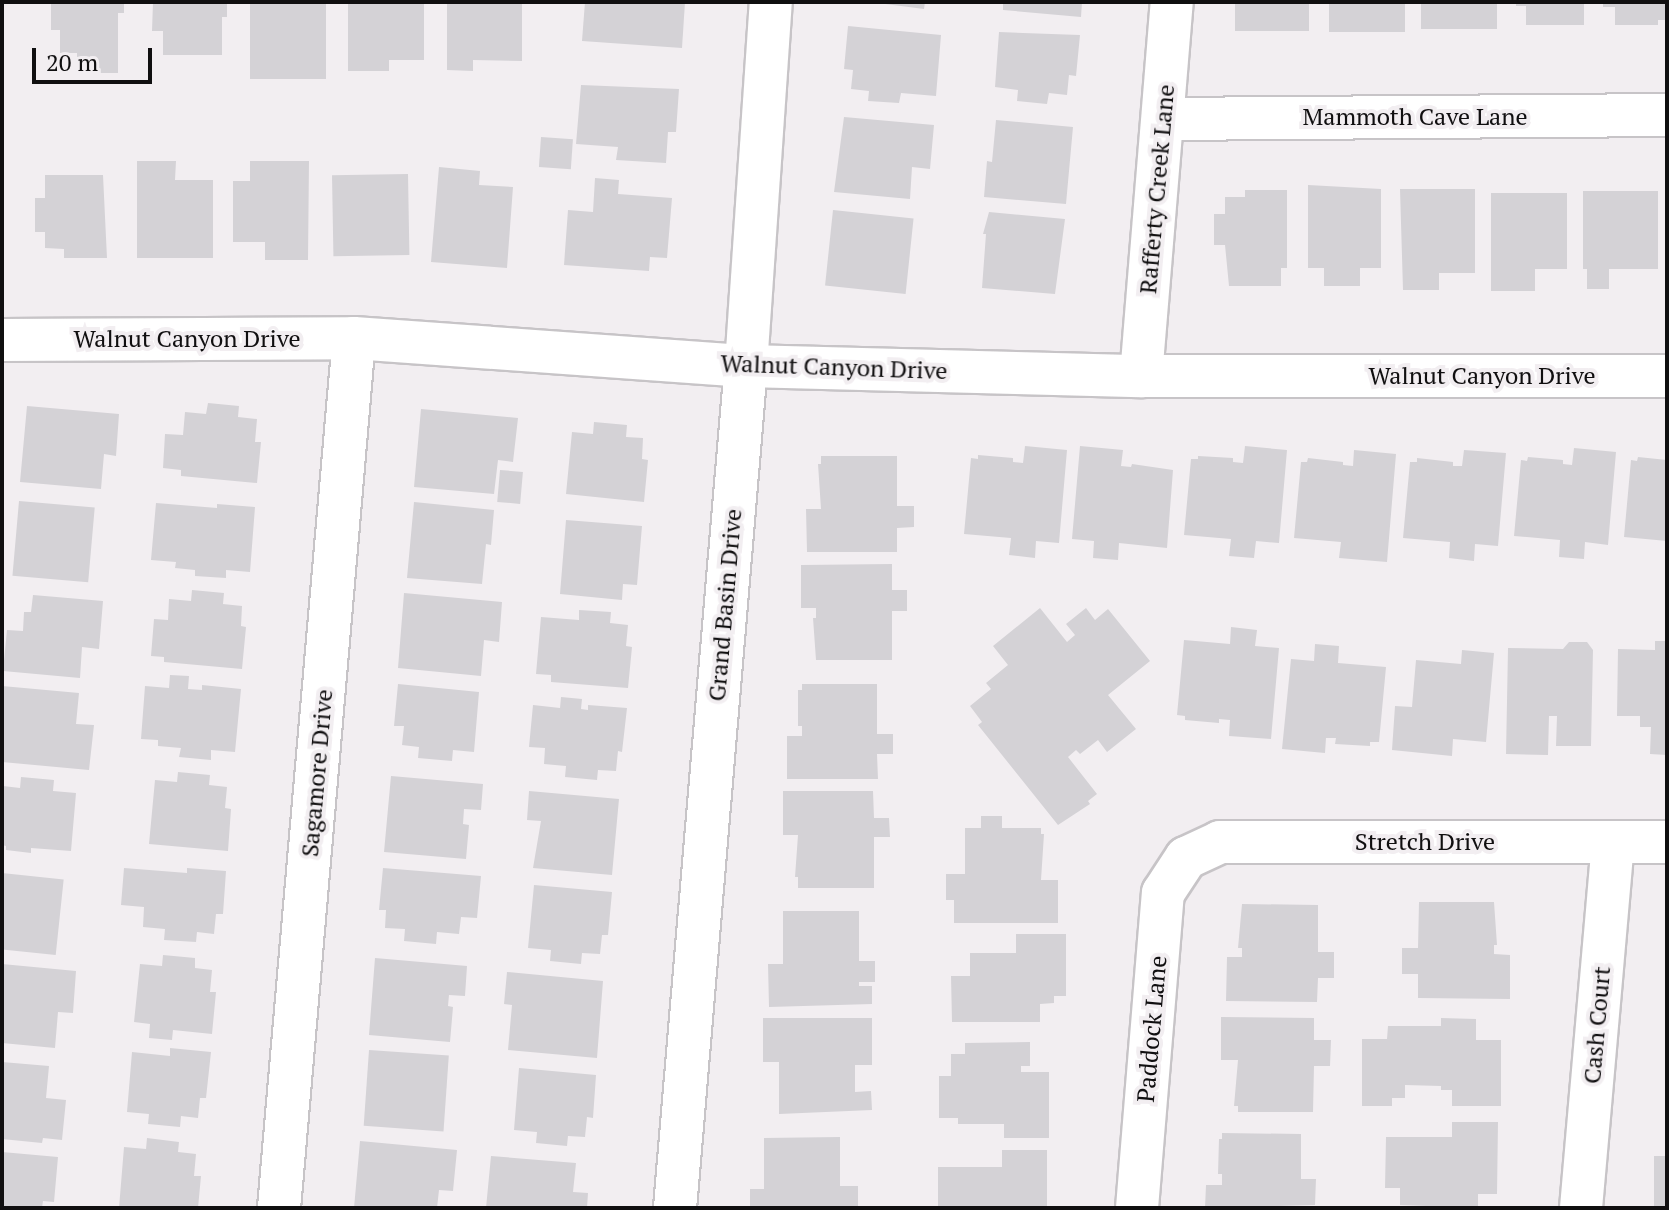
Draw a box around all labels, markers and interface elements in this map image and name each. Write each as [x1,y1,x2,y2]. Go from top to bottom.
scale bar [36,32,156,82]
text: 20 m [46,46,98,78]
street label: Rafferty Creek Lane [1133,83,1181,295]
street label: Mammoth Cave Lane [1302,103,1528,131]
street label: Walnut Canyon Drive [73,325,301,353]
street label: Walnut Canyon Drive [720,349,948,385]
street label: Walnut Canyon Drive [1368,362,1596,390]
street label: Grand Basin Drive [702,508,748,702]
street label: Sagamore Drive [295,688,339,858]
street label: Stretch Drive [1355,828,1495,856]
street label: Paddock Lane [1131,954,1173,1104]
street label: Cash Court [1578,965,1616,1085]

